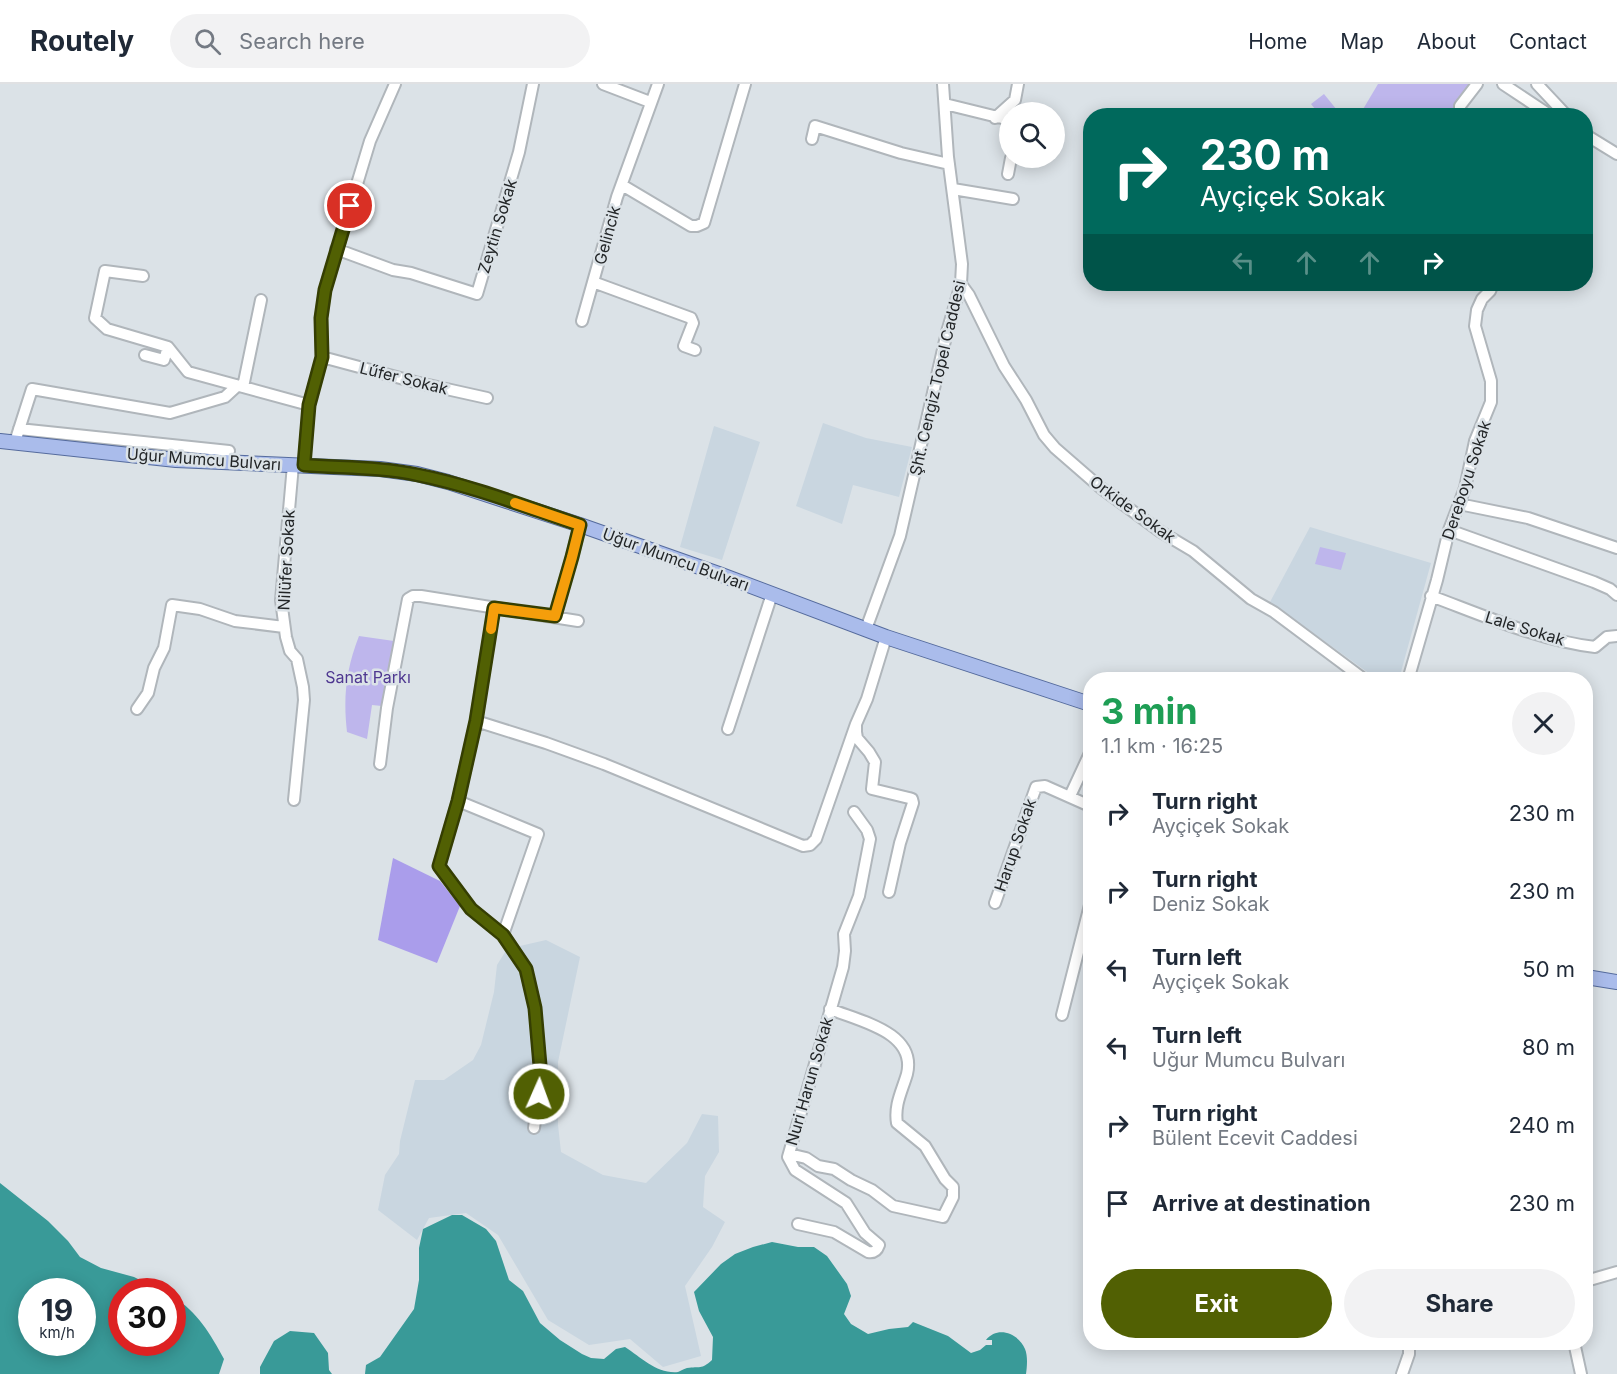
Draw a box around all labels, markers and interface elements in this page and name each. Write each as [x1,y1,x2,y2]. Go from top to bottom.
search box [170,14,590,68]
text: Routely [30,24,134,58]
icon: search [191,25,224,58]
text: Search here [239,28,365,54]
text: Home [1248,29,1307,54]
text: Map [1340,29,1384,54]
text: About [1417,29,1476,54]
text: Contact [1509,29,1587,54]
map controls [999,102,1065,168]
button: search [999,102,1065,168]
text: 230 m [1200,129,1330,180]
icon: right [1101,132,1179,210]
street label: Zeytin Sokak [473,176,521,276]
pin [324,180,375,231]
text: Ayçiçek Sokak [1200,180,1385,213]
icon: arrive [333,189,366,222]
street label: Gelincik [590,203,625,267]
icon: left [1227,246,1260,279]
icon: ahead [1290,246,1323,279]
icon: ahead [1353,246,1386,279]
icon: right [1416,246,1449,279]
street label: Şht. Cengiz Topel Caddesi [905,278,969,478]
street label: Lűfer Sokak [358,357,450,399]
street label: Dereboyu Sokak [1437,418,1495,542]
street label: Uğur Mumcu Bulvarı [126,444,282,474]
street label: Orkide Sokak [1086,471,1180,547]
street label: Nilüfer Sokak [273,509,299,611]
street label: Uğur Mumcu Bulvarı [600,523,752,595]
street label: Lale Sokak [1483,606,1567,650]
park label: Sanat Parkı [325,667,411,687]
text: 3 min [1101,689,1198,733]
button: close [1512,692,1575,755]
text: 1.1 km · 16:25 [1101,734,1223,758]
text: Turn right [1152,788,1258,814]
street label: Harup Sokak [990,796,1040,894]
icon: right [1101,797,1134,830]
text: 230 m [1509,800,1575,826]
text: Ayçiçek Sokak [1152,814,1289,838]
text: Turn right [1152,866,1258,892]
icon: right [1101,875,1134,908]
text: 230 m [1509,878,1575,904]
text: Deniz Sokak [1152,892,1269,916]
text: Turn left [1152,944,1242,970]
icon: left [1101,953,1134,986]
text: 50 m [1522,956,1575,982]
text: Ayçiçek Sokak [1152,970,1289,994]
street label: Nuri Harun Sokak [781,1014,837,1148]
text: Turn left [1152,1022,1242,1048]
icon: left [1101,1031,1134,1064]
text: 80 m [1522,1034,1575,1060]
text: Uğur Mumcu Bulvarı [1152,1048,1345,1072]
position arrow [507,1062,571,1126]
text: Turn right [1152,1100,1258,1126]
icon: right [1101,1109,1134,1142]
text: 240 m [1508,1112,1575,1138]
text: Bülent Ecevit Caddesi [1152,1126,1358,1150]
icon: arrive [1101,1187,1134,1220]
text: Arrive at destination [1152,1190,1371,1216]
text: 230 m [1509,1190,1575,1216]
button: Exit [1101,1269,1332,1338]
button: Share [1344,1269,1575,1338]
speed limit sign: 30 [108,1278,186,1356]
text: 19 [41,1292,73,1328]
text: km/h [39,1323,75,1342]

